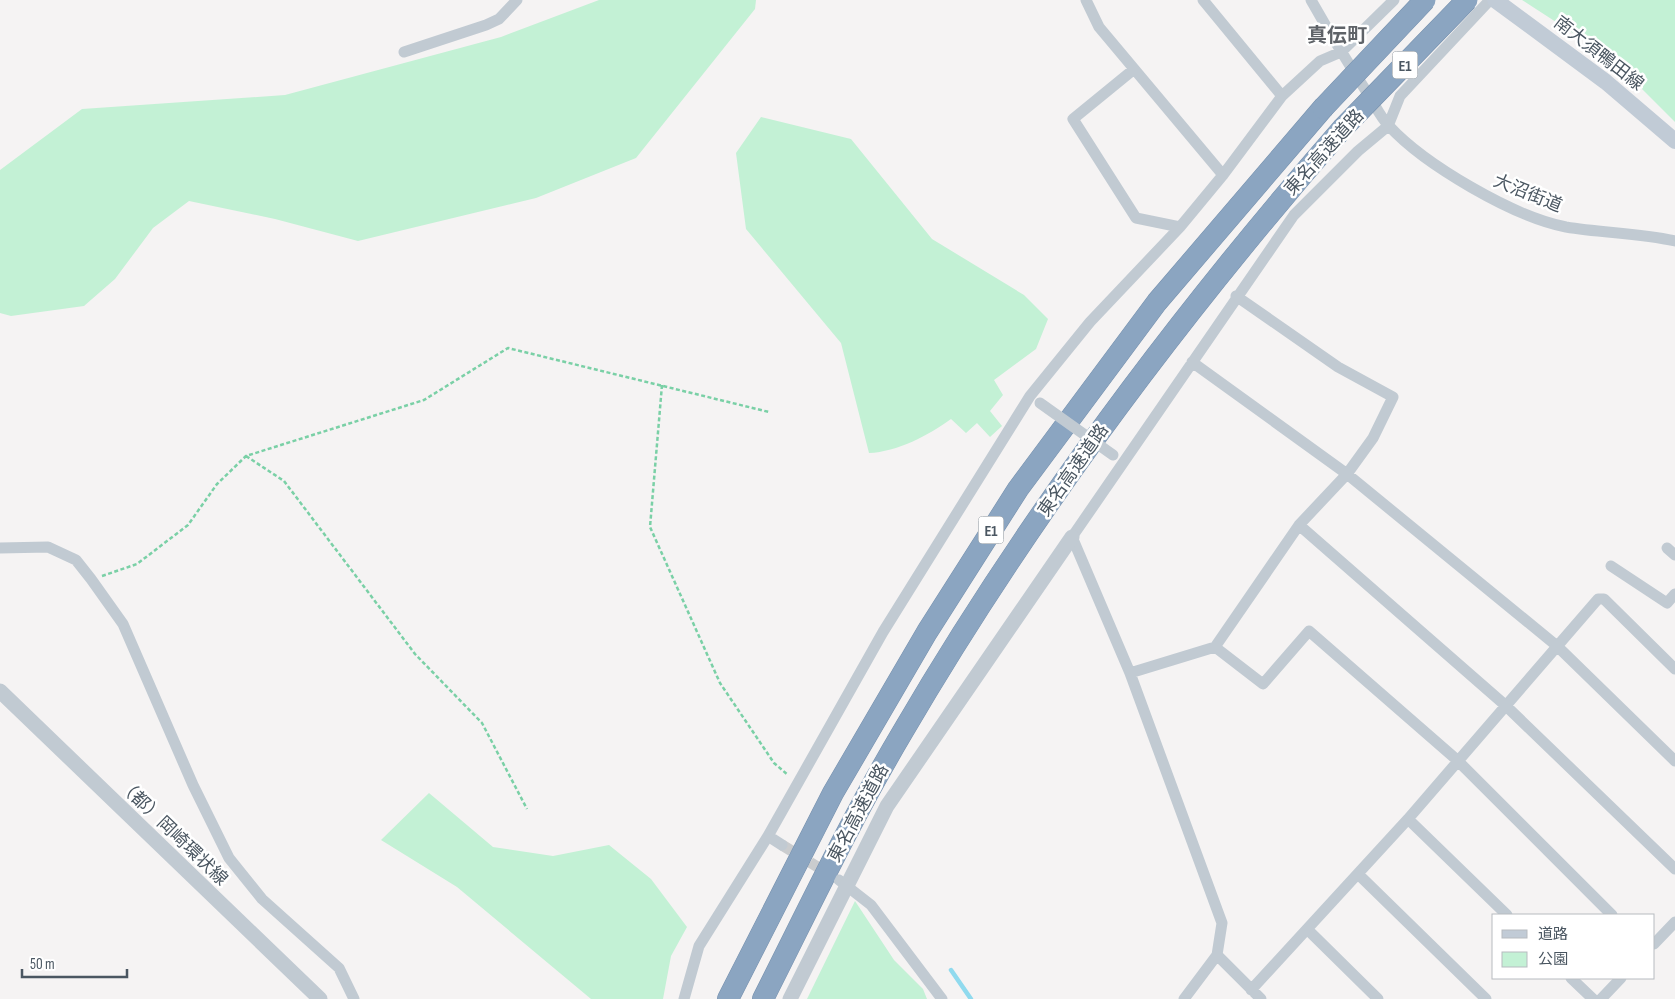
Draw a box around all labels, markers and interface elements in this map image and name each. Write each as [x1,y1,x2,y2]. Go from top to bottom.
street label: 南大須鴨田線 [1550,12,1648,95]
district label: 真伝町 [1307,24,1367,48]
road number: E1 [1392,52,1418,78]
street label: 東名高速道路 [1280,105,1368,199]
street label: 大沼街道 [1491,170,1565,217]
street label: 東名高速道路 [1034,420,1113,521]
road number: E1 [978,516,1004,544]
street label: 東名高速道路 [824,761,893,866]
street label: （都）岡崎環状線 [114,775,232,890]
legend [1492,914,1655,979]
text: 道路 [1538,925,1568,944]
scale bar [22,946,128,978]
text: 公園 [1538,950,1568,969]
text: 50 m [30,955,55,974]

